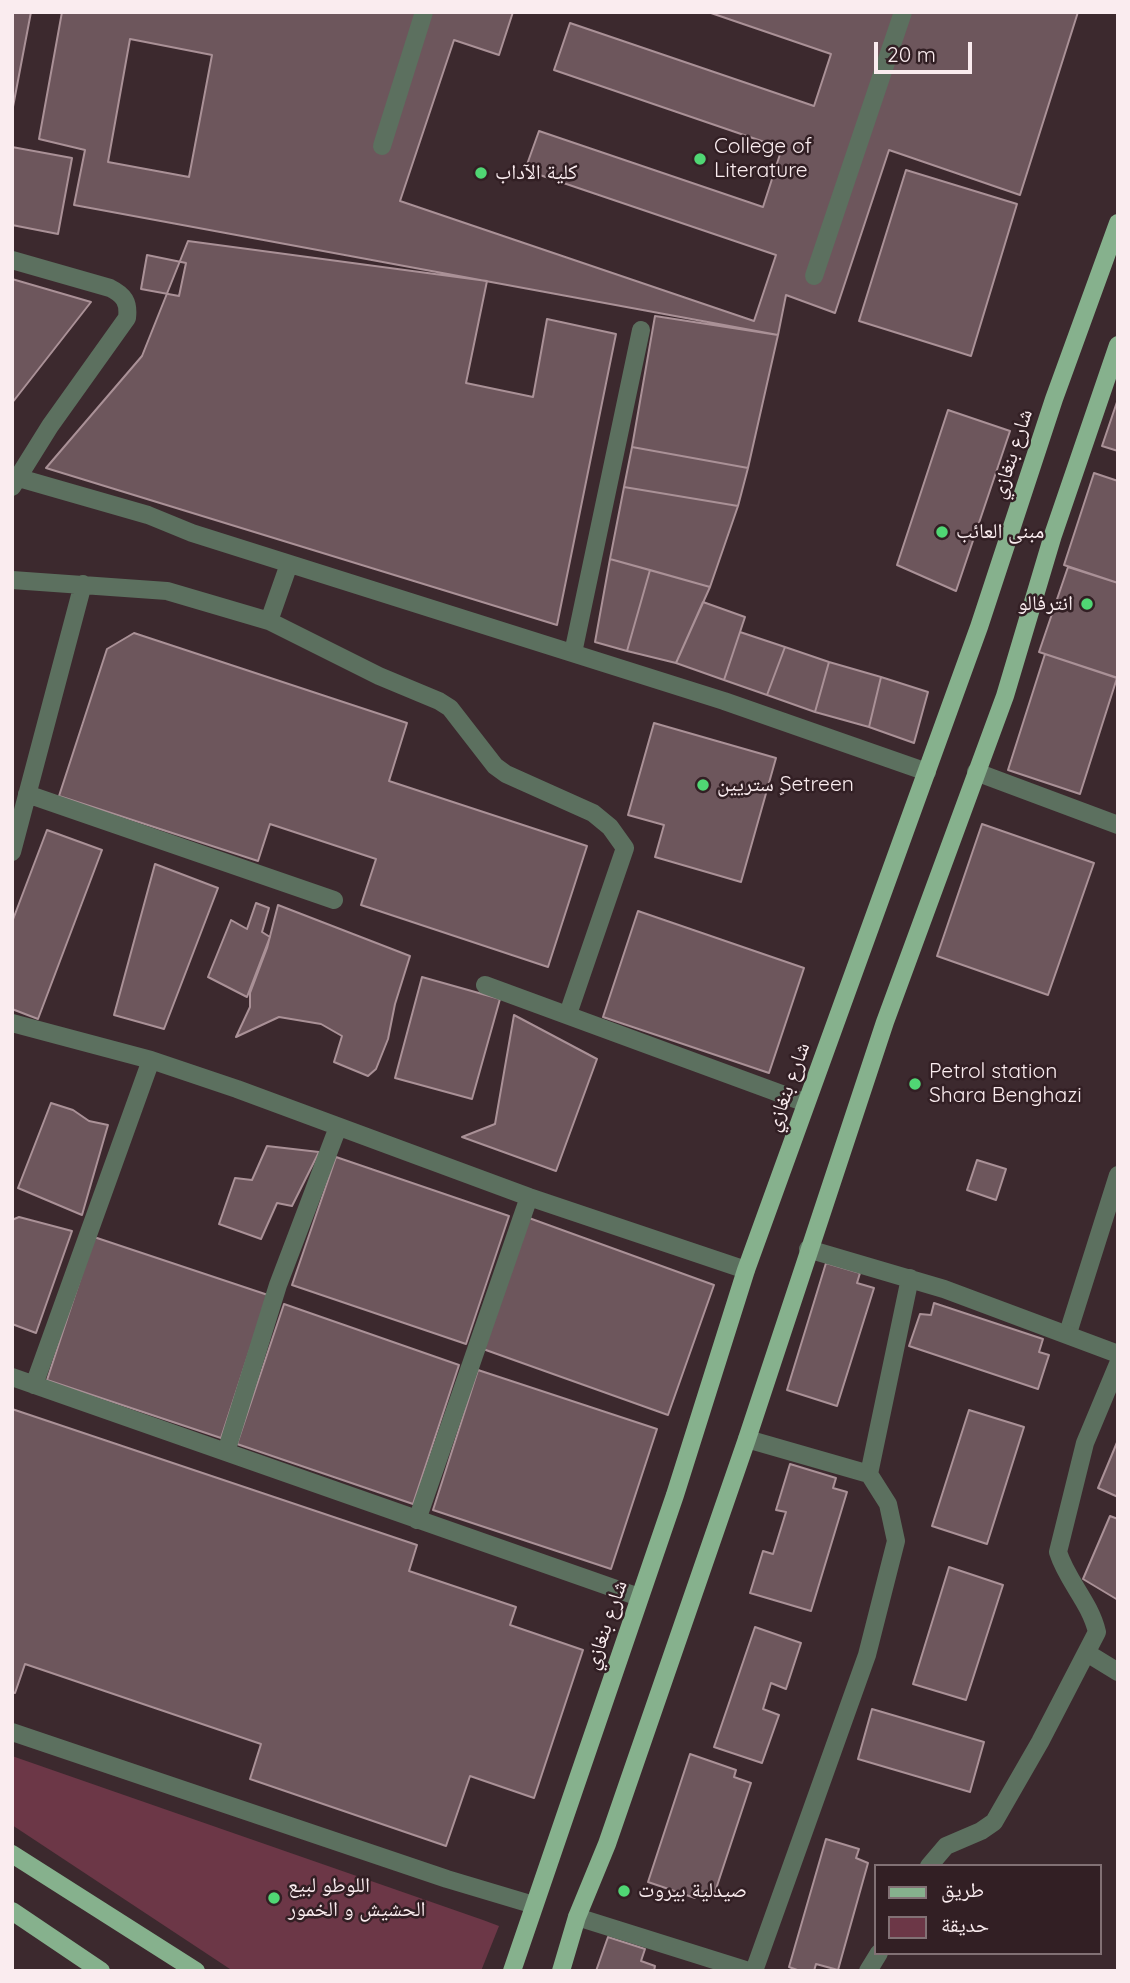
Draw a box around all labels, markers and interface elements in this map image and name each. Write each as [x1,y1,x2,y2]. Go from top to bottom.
scale bar [878,28,976,72]
text: 20 m [887,41,936,67]
place label: College of Literature [714,134,812,184]
marker: College of Literature [692,151,708,167]
place label: كلية الآداب [495,160,577,186]
marker: كلية الآداب [473,165,489,181]
street label: شارع بنغازي [986,406,1038,502]
place label: مبنى العائب [956,519,1044,545]
marker: مبنى العائب [934,524,950,540]
place label: انترفالو [1018,591,1073,617]
marker: انترفالو [1079,596,1095,612]
place label: ستريين ٍSetreen [717,772,854,798]
marker: ستريين ٍSetreen [695,777,711,793]
street label: شارع بنغازي [760,1039,816,1135]
place label: Petrol station Shara Benghazi [929,1059,1082,1109]
marker: Petrol station Shara Benghazi [907,1076,923,1092]
street label: شارع بنغازي [579,1577,633,1673]
legend [874,1864,1102,1955]
place label: اللوطو لبيع الحشيش و الخمور [288,1873,426,1923]
text: طريق [941,1876,984,1902]
place label: صيدلية بيروت [638,1878,747,1904]
marker: صيدلية بيروت [616,1883,632,1899]
marker: اللوطو لبيع الحشيش و الخمور [266,1890,282,1906]
text: حديقة [941,1911,989,1937]

